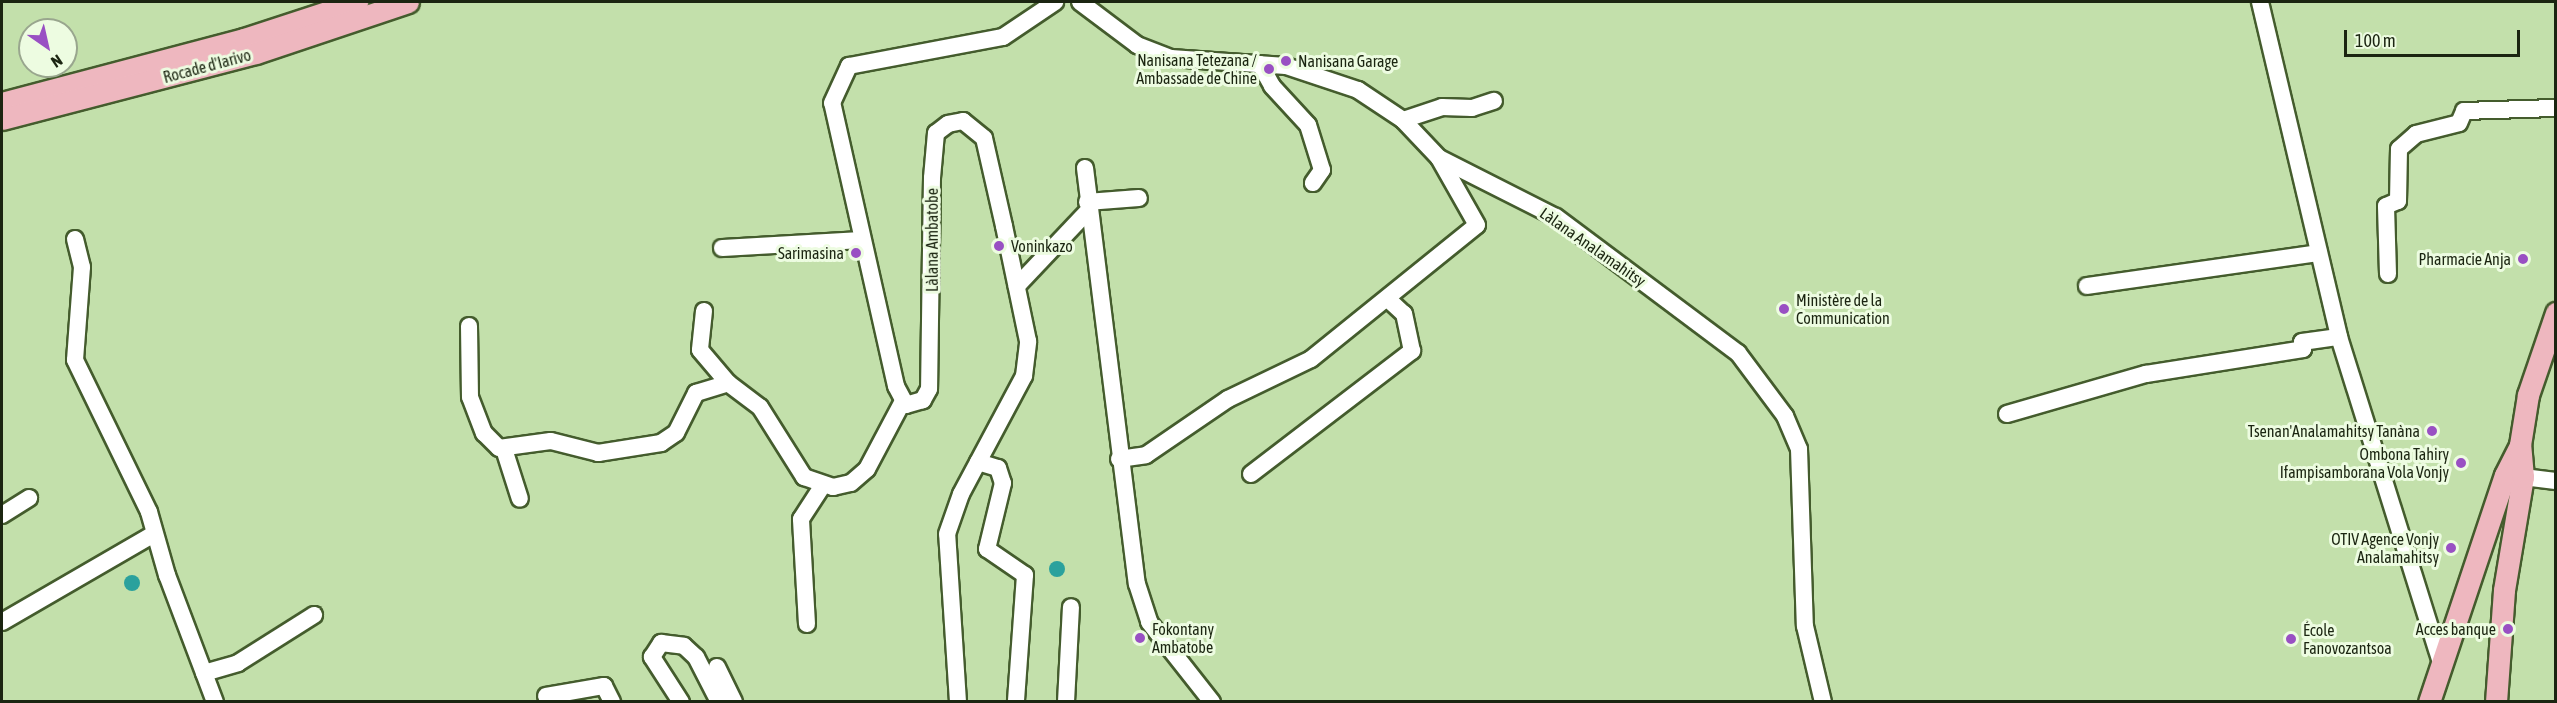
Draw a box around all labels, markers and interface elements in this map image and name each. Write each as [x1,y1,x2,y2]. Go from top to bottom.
north arrow [18,18,78,78]
scale bar [2347,18,2522,56]
text: 100 m [2355,30,2396,51]
street label: Rocade d'Iarivo [161,45,253,87]
place label: Nanisana Tetezana / Ambassade de Chine [1136,50,1257,88]
text: N [48,51,66,71]
place label: Nanisana Garage [1298,51,1398,71]
marker: Nanisana Garage [1279,54,1293,68]
marker: Nanisana Tetezana / Ambassade de Chine [1262,62,1276,76]
street label: Làlana Ambatobe [922,188,942,292]
street label: Làlana Analamahitsy [1536,203,1650,291]
place label: Voninkazo [1011,236,1073,256]
marker: Voninkazo [992,239,1006,253]
place label: Sarimasina [778,243,844,263]
marker: Sarimasina [849,246,863,260]
place label: Pharmacie Anja [2419,249,2511,269]
marker: Pharmacie Anja [2516,252,2530,266]
place label: Ministère de la Communication [1796,290,1890,328]
marker: Ministère de la Communication [1777,302,1791,316]
place label: Tsenan'Analamahitsy Tanàna [2248,421,2420,441]
marker: Tsenan'Analamahitsy Tanàna [2425,424,2439,438]
place label: Ombona Tahiry Ifampisamborana Vola Vonjy [2280,444,2449,482]
marker: Ombona Tahiry Ifampisamborana Vola Vonjy [2454,456,2468,470]
place label: OTIV Agence Vonjy Analamahitsy [2331,529,2439,567]
marker: OTIV Agence Vonjy Analamahitsy [2444,541,2458,555]
place label: Fokontany Ambatobe [1152,619,1214,657]
place label: Acces banque [2416,619,2496,639]
place label: École Fanovozantsoa [2303,620,2392,658]
marker: Acces banque [2501,622,2515,636]
marker: Fokontany Ambatobe [1133,631,1147,645]
marker: École Fanovozantsoa [2284,632,2298,646]

